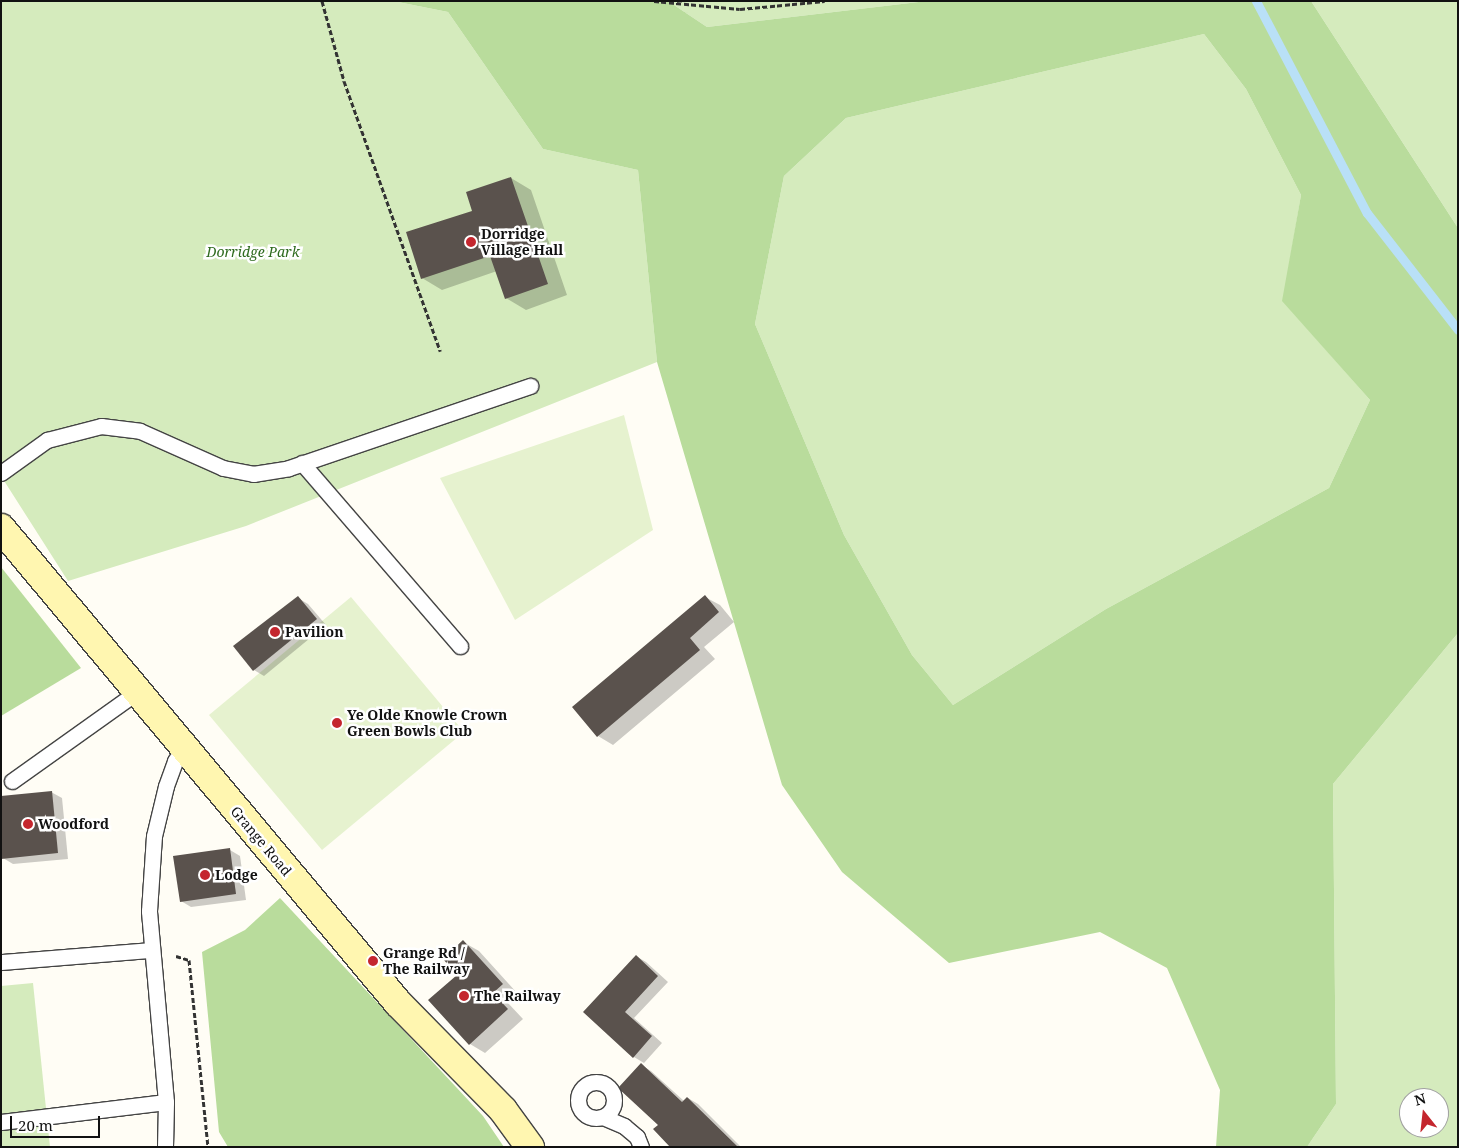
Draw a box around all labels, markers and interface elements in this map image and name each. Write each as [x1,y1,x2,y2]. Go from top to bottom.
place label: Dorridge Village Hall [481,226,563,258]
marker: Dorridge Village Hall [465,236,477,248]
park label: Dorridge Park [206,244,300,260]
place label: Pavilion [285,624,344,640]
marker: Pavilion [269,626,281,638]
place label: Ye Olde Knowle Crown Green Bowls Club [347,707,507,740]
marker: Ye Olde Knowle Crown Green Bowls Club [331,717,343,729]
street label: Grange Road [227,803,295,879]
place label: Woodford [38,816,109,832]
marker: Woodford [22,818,34,830]
place label: Lodge [215,867,258,883]
marker: Lodge [199,869,211,881]
place label: Grange Rd / The Railway [383,945,470,978]
marker: Grange Rd / The Railway [367,955,379,967]
place label: The Railway [474,988,561,1004]
marker: The Railway [458,990,470,1002]
north arrow [1399,1088,1449,1138]
text: N [1412,1088,1428,1110]
scale bar [12,1106,102,1138]
text: 20 m [18,1115,53,1135]

